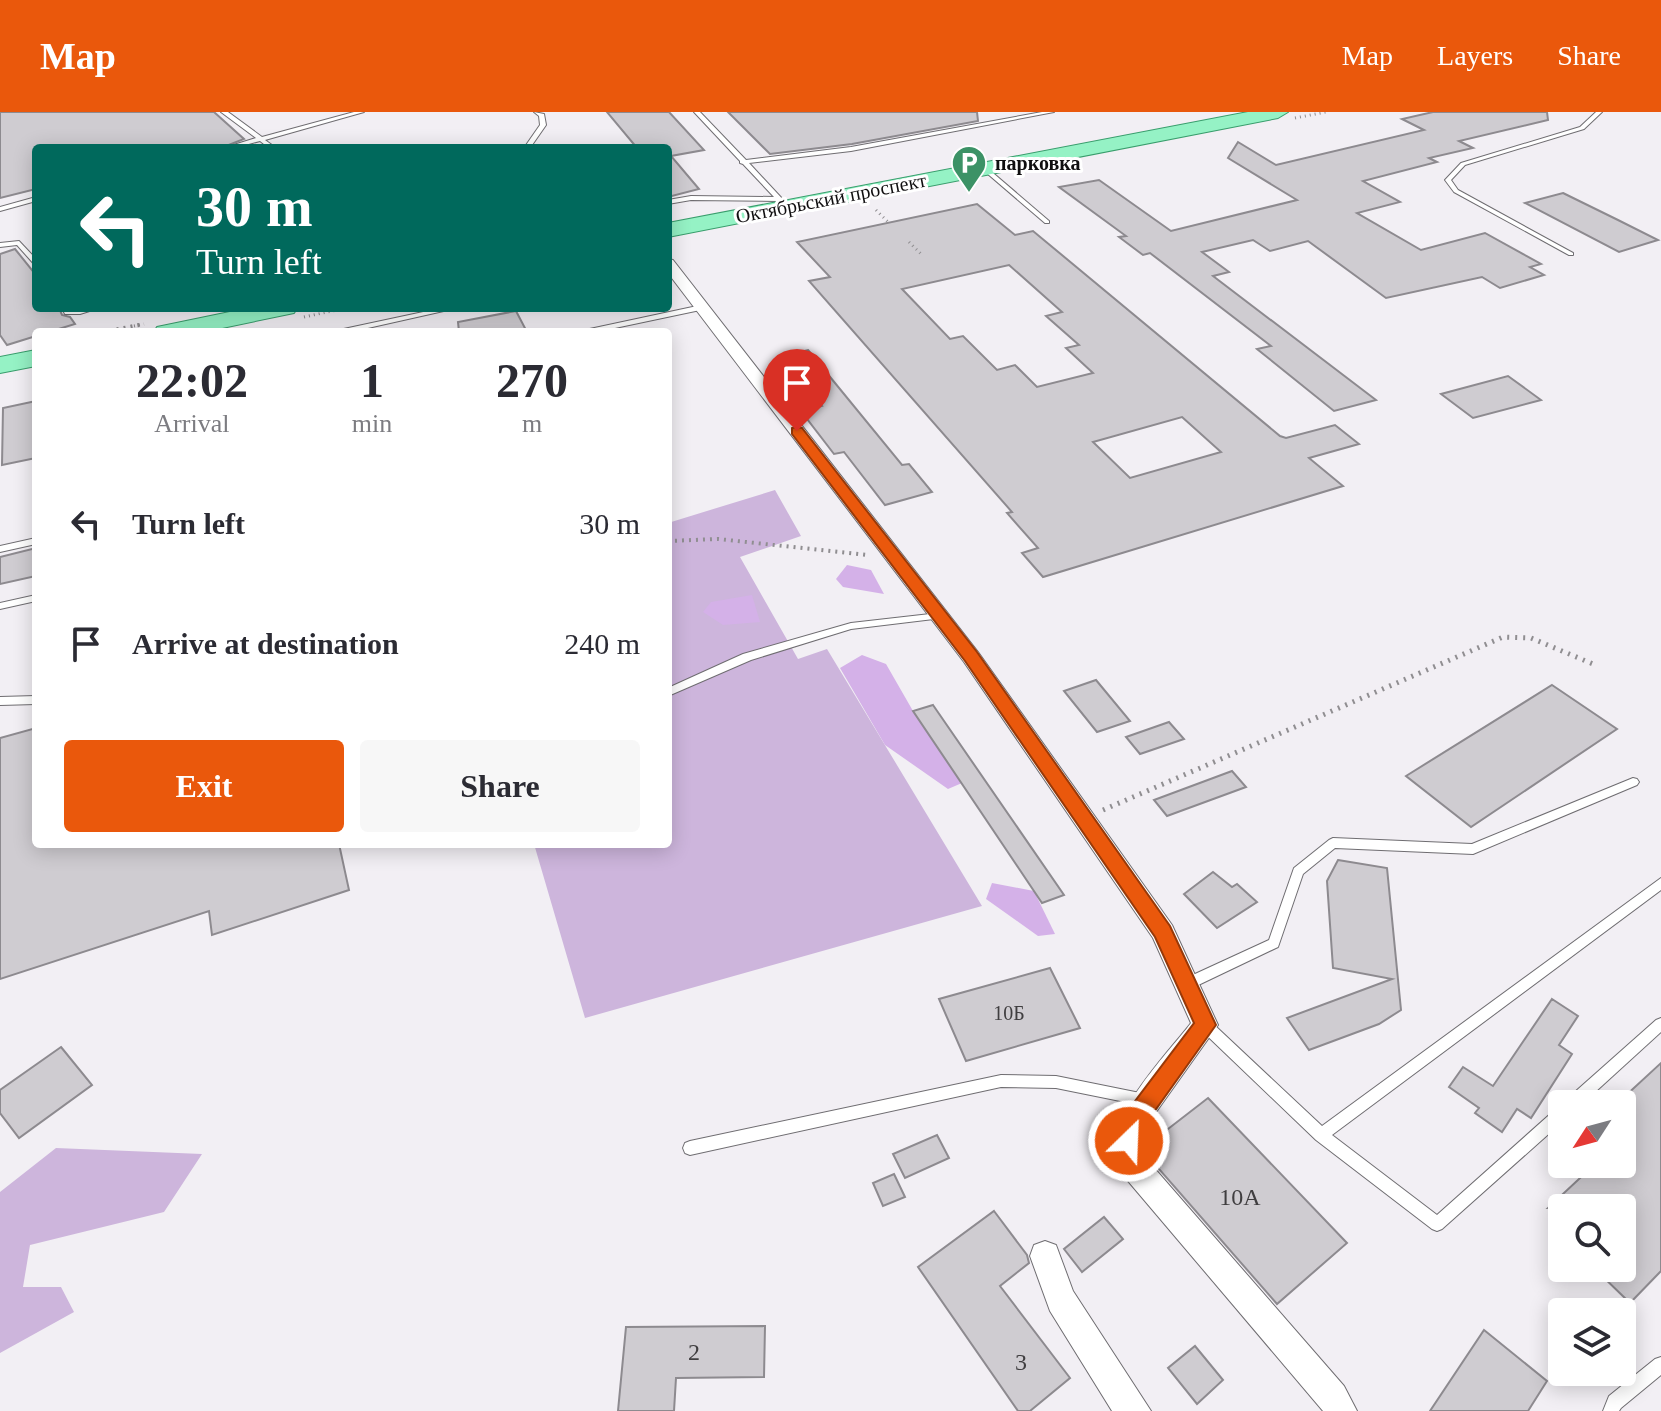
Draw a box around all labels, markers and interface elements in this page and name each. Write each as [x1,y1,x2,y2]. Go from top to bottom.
text: Map [40,35,116,77]
text: Map [1342,40,1393,71]
text: Layers [1437,40,1513,71]
text: Share [1557,40,1621,71]
parking icon: парковка [950,144,988,194]
place label: парковка [995,152,1080,175]
street label: Октябрьский проспект [734,169,929,228]
icon: left [64,176,168,280]
text: 30 m [196,176,313,238]
text: Turn left [196,242,322,282]
pin [763,349,831,431]
text: 22:02 [136,354,248,407]
text: 1 [360,354,384,407]
text: 270 [496,354,568,407]
icon: arrive [775,361,819,405]
text: Arrival [154,409,229,438]
text: min [352,409,392,438]
text: m [522,409,542,438]
icon: left [64,502,108,546]
text: Turn left [132,507,245,540]
text: 30 m [579,507,640,540]
icon: arrive [64,622,108,666]
text: Arrive at destination [132,627,399,660]
text: 240 m [564,627,640,660]
button: Exit [64,740,344,832]
button: Share [360,740,640,832]
house number: 10Б [993,1002,1025,1024]
north arrow [1548,1090,1636,1178]
map controls [1548,1090,1636,1386]
position arrow [1087,1099,1171,1183]
house number: 10А [1219,1184,1261,1210]
button: search [1548,1194,1636,1282]
button: layers [1548,1298,1636,1386]
house number: 2 [688,1339,700,1365]
house number: 3 [1015,1349,1027,1375]

